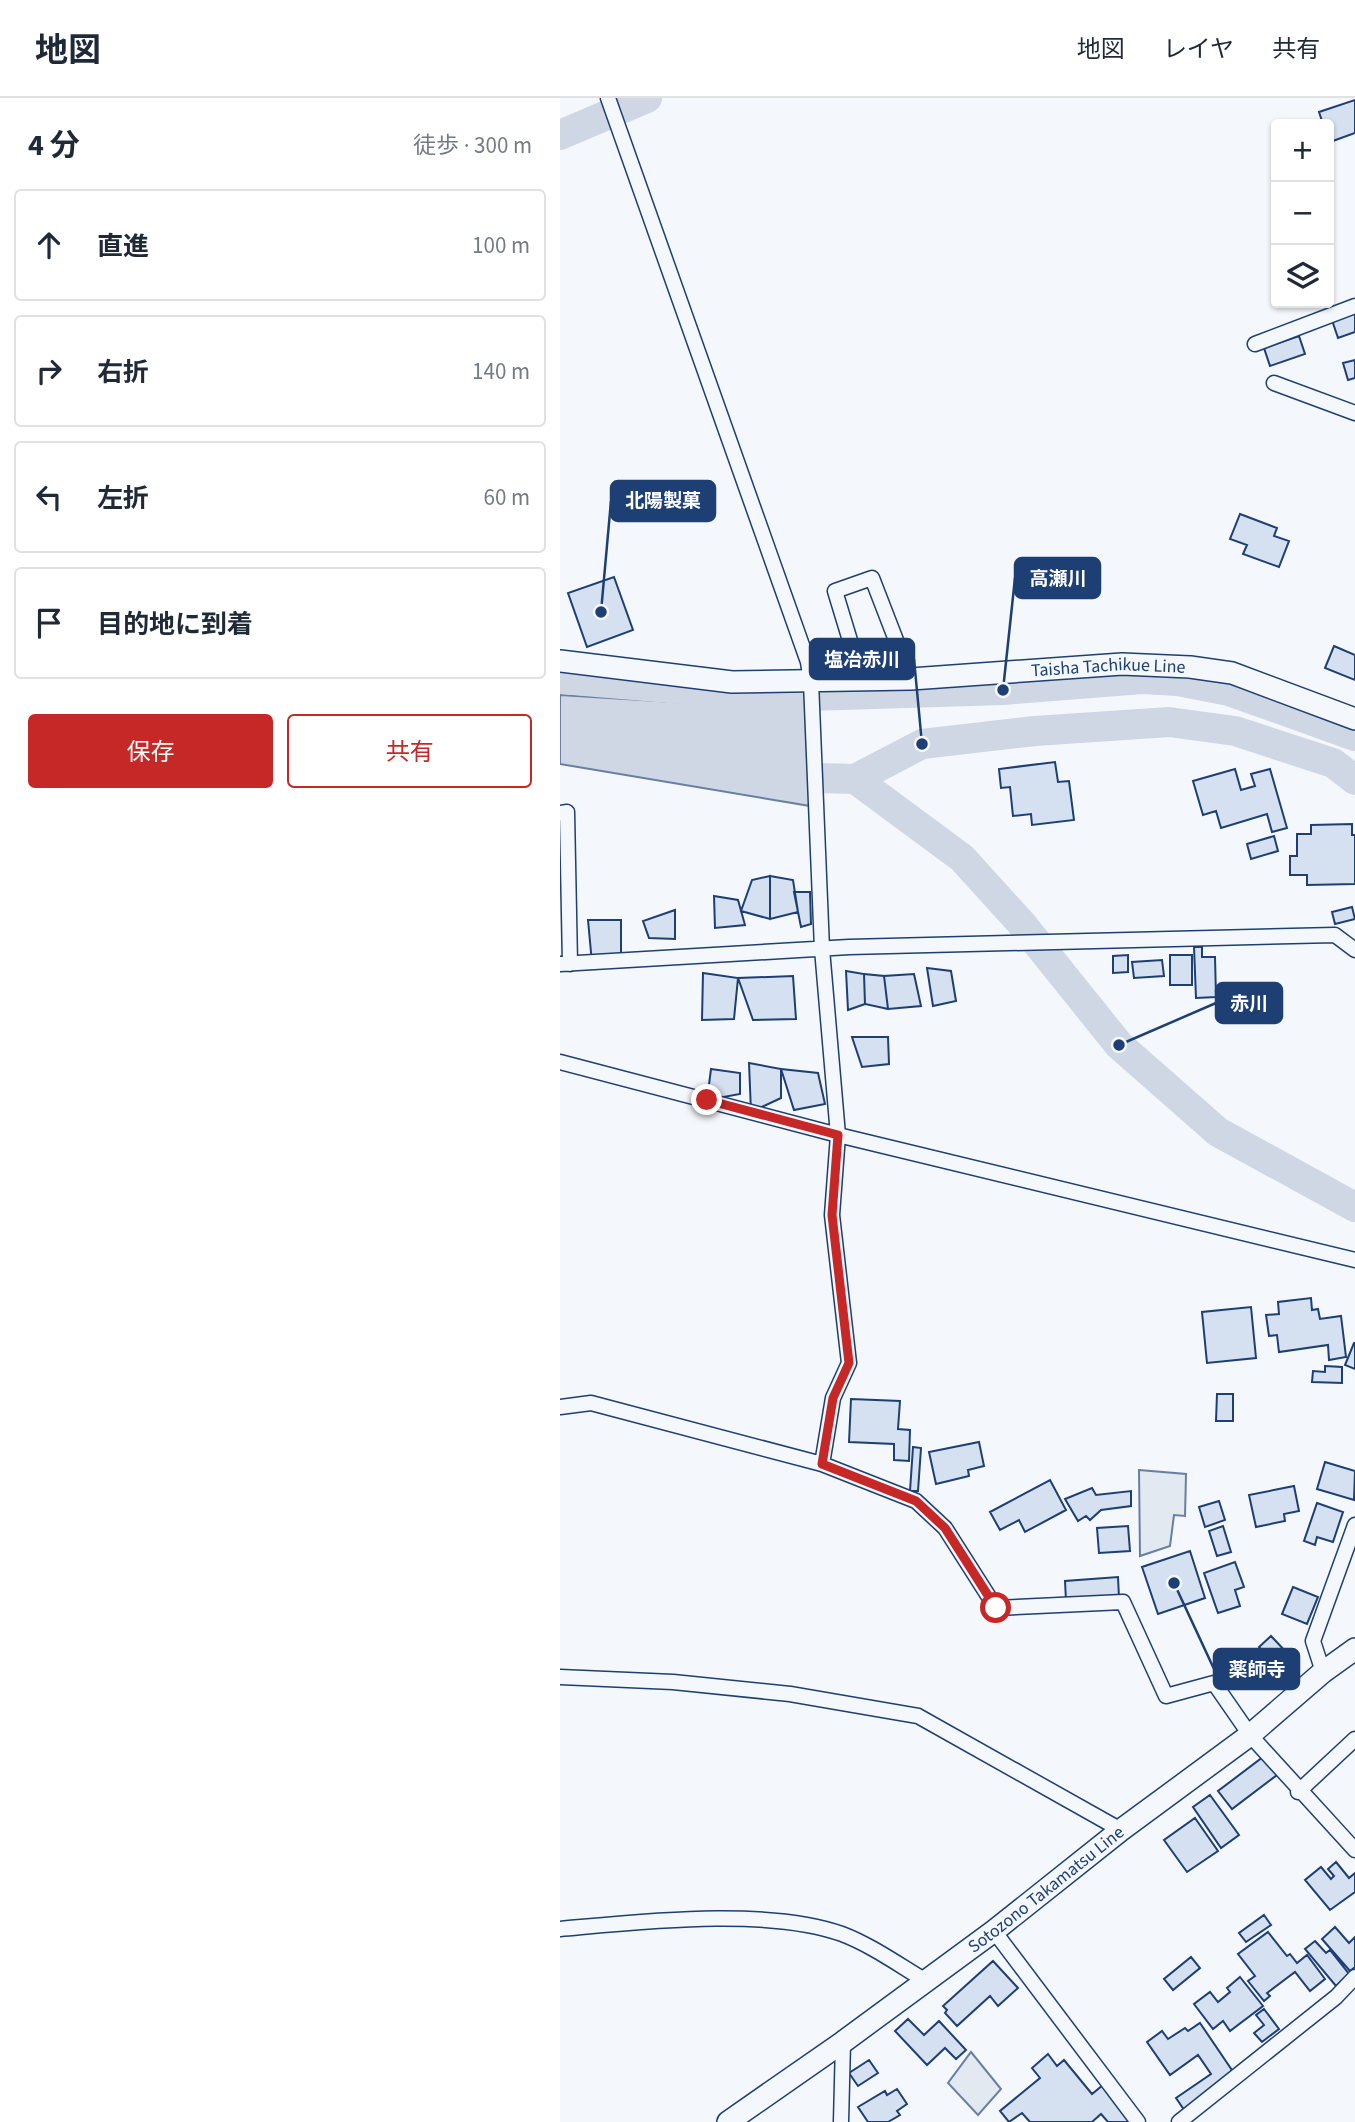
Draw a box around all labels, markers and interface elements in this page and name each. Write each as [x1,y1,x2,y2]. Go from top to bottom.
text: 地図 [35,27,101,74]
text: 地図 [1077,32,1125,67]
text: レイヤ [1163,32,1234,67]
text: 共有 [1272,32,1320,67]
map controls [1271,119,1334,308]
button: + [1271,119,1334,182]
text: 4 分 [28,124,80,167]
text: 徒歩 · 300 m [413,129,532,162]
button: − [1271,182,1334,245]
icon: ahead [30,226,68,264]
text: 直進 [97,228,149,265]
text: 100 m [472,229,530,262]
button: layers [1271,245,1334,308]
icon: right [30,352,68,390]
text: 右折 [97,354,149,391]
text: 140 m [472,355,530,388]
icon: left [30,478,68,516]
text: 左折 [97,480,149,517]
text: 60 m [483,481,530,514]
callout: 北陽製菓 [611,481,715,521]
text: 北陽製菓 [625,488,701,515]
callout: 高瀬川 [1015,558,1100,598]
text: 高瀬川 [1029,566,1087,593]
icon: arrive [30,604,68,642]
text: 目的地に到着 [97,606,253,643]
callout: 塩冶赤川 [810,639,914,679]
text: 塩冶赤川 [824,647,900,674]
street label: Taisha Tachikue Line [1030,651,1186,683]
button: 保存 [28,714,273,788]
button: 共有 [287,714,532,788]
callout: 赤川 [1216,983,1282,1023]
text: 赤川 [1230,991,1268,1018]
route end [691,1084,722,1115]
route start [980,1592,1011,1623]
callout: 薬師寺 [1214,1649,1299,1689]
text: 薬師寺 [1228,1657,1286,1684]
street label: Sotozono Takamatsu Line [962,1820,1129,1959]

